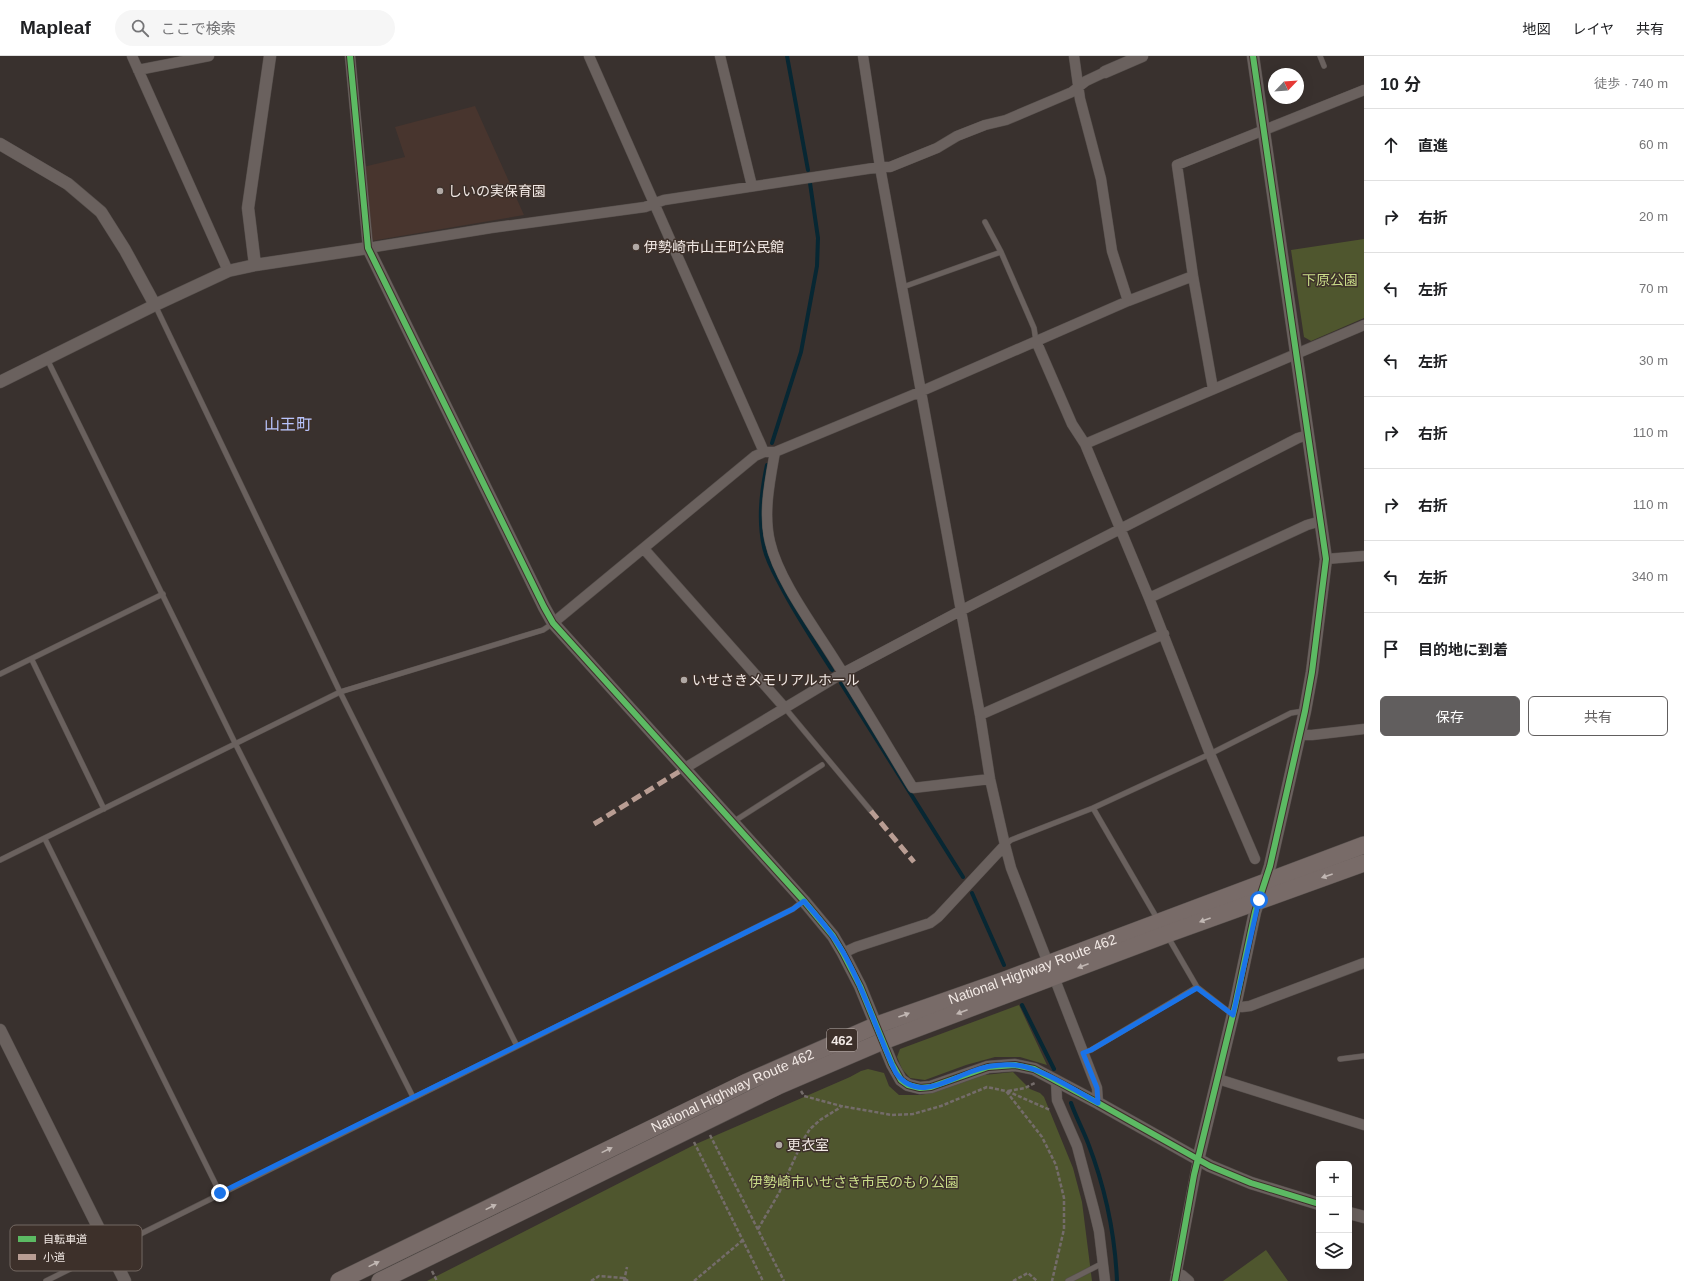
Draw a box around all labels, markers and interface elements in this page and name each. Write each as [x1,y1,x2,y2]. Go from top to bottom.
search box [115,10,395,46]
text: Mapleaf [20,17,91,38]
icon: search [129,17,151,39]
text: ここで検索 [161,20,236,37]
text: 地図 [1522,21,1550,37]
text: レイヤ [1572,21,1614,37]
text: 共有 [1636,21,1664,37]
north arrow [1268,68,1304,104]
text: 10 分 [1380,75,1421,94]
text: 徒歩 · 740 m [1594,76,1668,91]
icon: ahead [1380,134,1402,156]
text: 直進 [1418,137,1448,154]
text: 60 m [1639,137,1668,152]
place label: しいの実保育園 [448,183,546,199]
marker: しいの実保育園 [435,186,445,196]
icon: right [1380,206,1402,228]
text: 右折 [1418,209,1448,226]
text: 20 m [1639,209,1668,224]
place label: 伊勢崎市山王町公民館 [644,239,784,255]
marker: 伊勢崎市山王町公民館 [631,242,641,252]
park label: 下原公園 [1302,272,1358,288]
icon: left [1380,278,1402,300]
text: 左折 [1418,281,1448,298]
text: 70 m [1639,281,1668,296]
icon: left [1380,350,1402,372]
text: 左折 [1418,353,1448,370]
text: 30 m [1639,353,1668,368]
district label: 山王町 [264,416,312,433]
icon: right [1380,422,1402,444]
text: 右折 [1418,425,1448,442]
text: 110 m [1633,425,1668,440]
icon: right [1380,494,1402,516]
text: 右折 [1418,497,1448,514]
text: 110 m [1633,497,1668,512]
icon: left [1380,566,1402,588]
text: 左折 [1418,569,1448,586]
text: 340 m [1632,569,1668,584]
icon: arrive [1380,638,1402,660]
text: 目的地に到着 [1418,641,1508,658]
place label: いせさきメモリアルホール [692,672,860,688]
marker: いせさきメモリアルホール [679,675,689,685]
button: 保存 [1380,696,1520,736]
button: 共有 [1528,696,1668,736]
one-way arrow [1321,874,1333,880]
route start [1250,891,1268,909]
one-way arrow [1198,918,1210,924]
street label: National Highway Route 462 [946,931,1119,1007]
one-way arrow [1077,963,1089,969]
one-way arrow [955,1010,967,1016]
one-way arrow [898,1012,910,1018]
road number: 462 [827,1029,857,1051]
street label: National Highway Route 462 [648,1046,816,1136]
place label: 更衣室 [787,1137,829,1153]
marker: 更衣室 [774,1140,784,1150]
one-way arrow [602,1147,613,1153]
map controls [1316,1161,1352,1269]
button: + [1316,1161,1352,1197]
park label: 伊勢崎市いせさき市民のもり公園 [749,1174,959,1190]
route end [211,1184,229,1202]
button: − [1316,1197,1352,1233]
one-way arrow [485,1204,496,1210]
legend [10,1225,142,1271]
text: 自転車道 [43,1233,87,1245]
button: layers [1316,1233,1352,1269]
text: 小道 [43,1251,65,1263]
one-way arrow [368,1261,379,1267]

